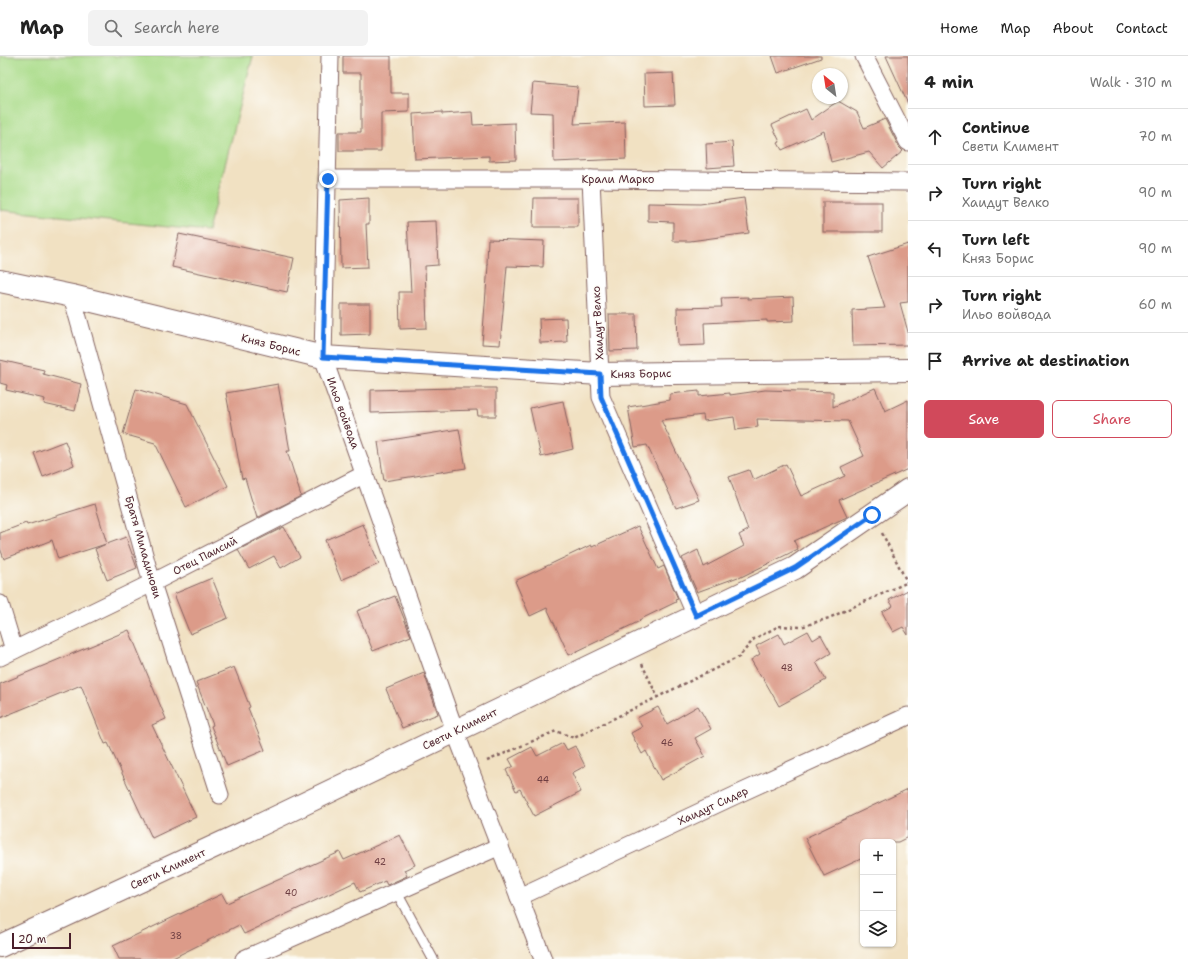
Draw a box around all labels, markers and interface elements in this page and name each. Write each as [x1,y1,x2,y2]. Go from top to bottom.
search box [88,10,368,46]
text: Map [20,15,64,40]
icon: search [102,17,124,39]
text: Search here [134,18,220,38]
text: Home [940,19,979,37]
text: Map [1001,19,1031,37]
text: About [1053,19,1094,37]
text: Contact [1116,19,1168,37]
north arrow [812,68,848,104]
text: 4 min [924,71,974,93]
text: Walk · 310 m [1090,74,1172,91]
text: Continue [962,118,1030,138]
icon: ahead [924,126,946,148]
text: 70 m [1138,128,1172,145]
text: Свети Климент [962,138,1059,155]
route end [319,170,337,188]
street label: Крали Марко [582,172,655,187]
text: Turn right [962,174,1042,194]
icon: right [924,182,946,204]
text: 90 m [1138,184,1172,201]
text: Хаидут Велко [962,194,1050,211]
text: Turn left [962,230,1030,250]
icon: left [924,238,946,260]
text: 90 m [1138,240,1172,257]
text: Княз Борис [962,250,1034,267]
street label: Хаидут Велко [589,285,607,360]
text: Turn right [962,286,1042,306]
icon: right [924,294,946,316]
text: 60 m [1139,296,1172,313]
text: Ильо войвода [962,306,1051,323]
street label: Княз Борис [240,330,303,360]
icon: arrive [924,350,946,372]
text: Arrive at destination [962,351,1130,371]
street label: Княз Борис [610,366,672,382]
street label: Ильо войвода [323,375,363,451]
button: Save [924,400,1044,438]
button: Share [1052,400,1172,438]
street label: Братя Миладинови [121,494,165,600]
route start [863,506,881,524]
street label: Отец Паисий [170,533,240,579]
house number: 48 [781,662,793,674]
street label: Свети Климент [420,704,500,754]
house number: 46 [661,737,673,749]
house number: 44 [537,774,549,786]
street label: Хаидут Сидер [675,783,751,829]
map controls [860,839,896,947]
button: + [860,839,896,875]
street label: Свети Климент [128,845,209,893]
house number: 42 [374,856,386,868]
button: − [860,875,896,911]
house number: 40 [285,887,297,899]
button: layers [860,911,896,947]
house number: 38 [170,930,182,942]
scale bar [12,931,71,950]
text: 20 m [18,932,46,947]

